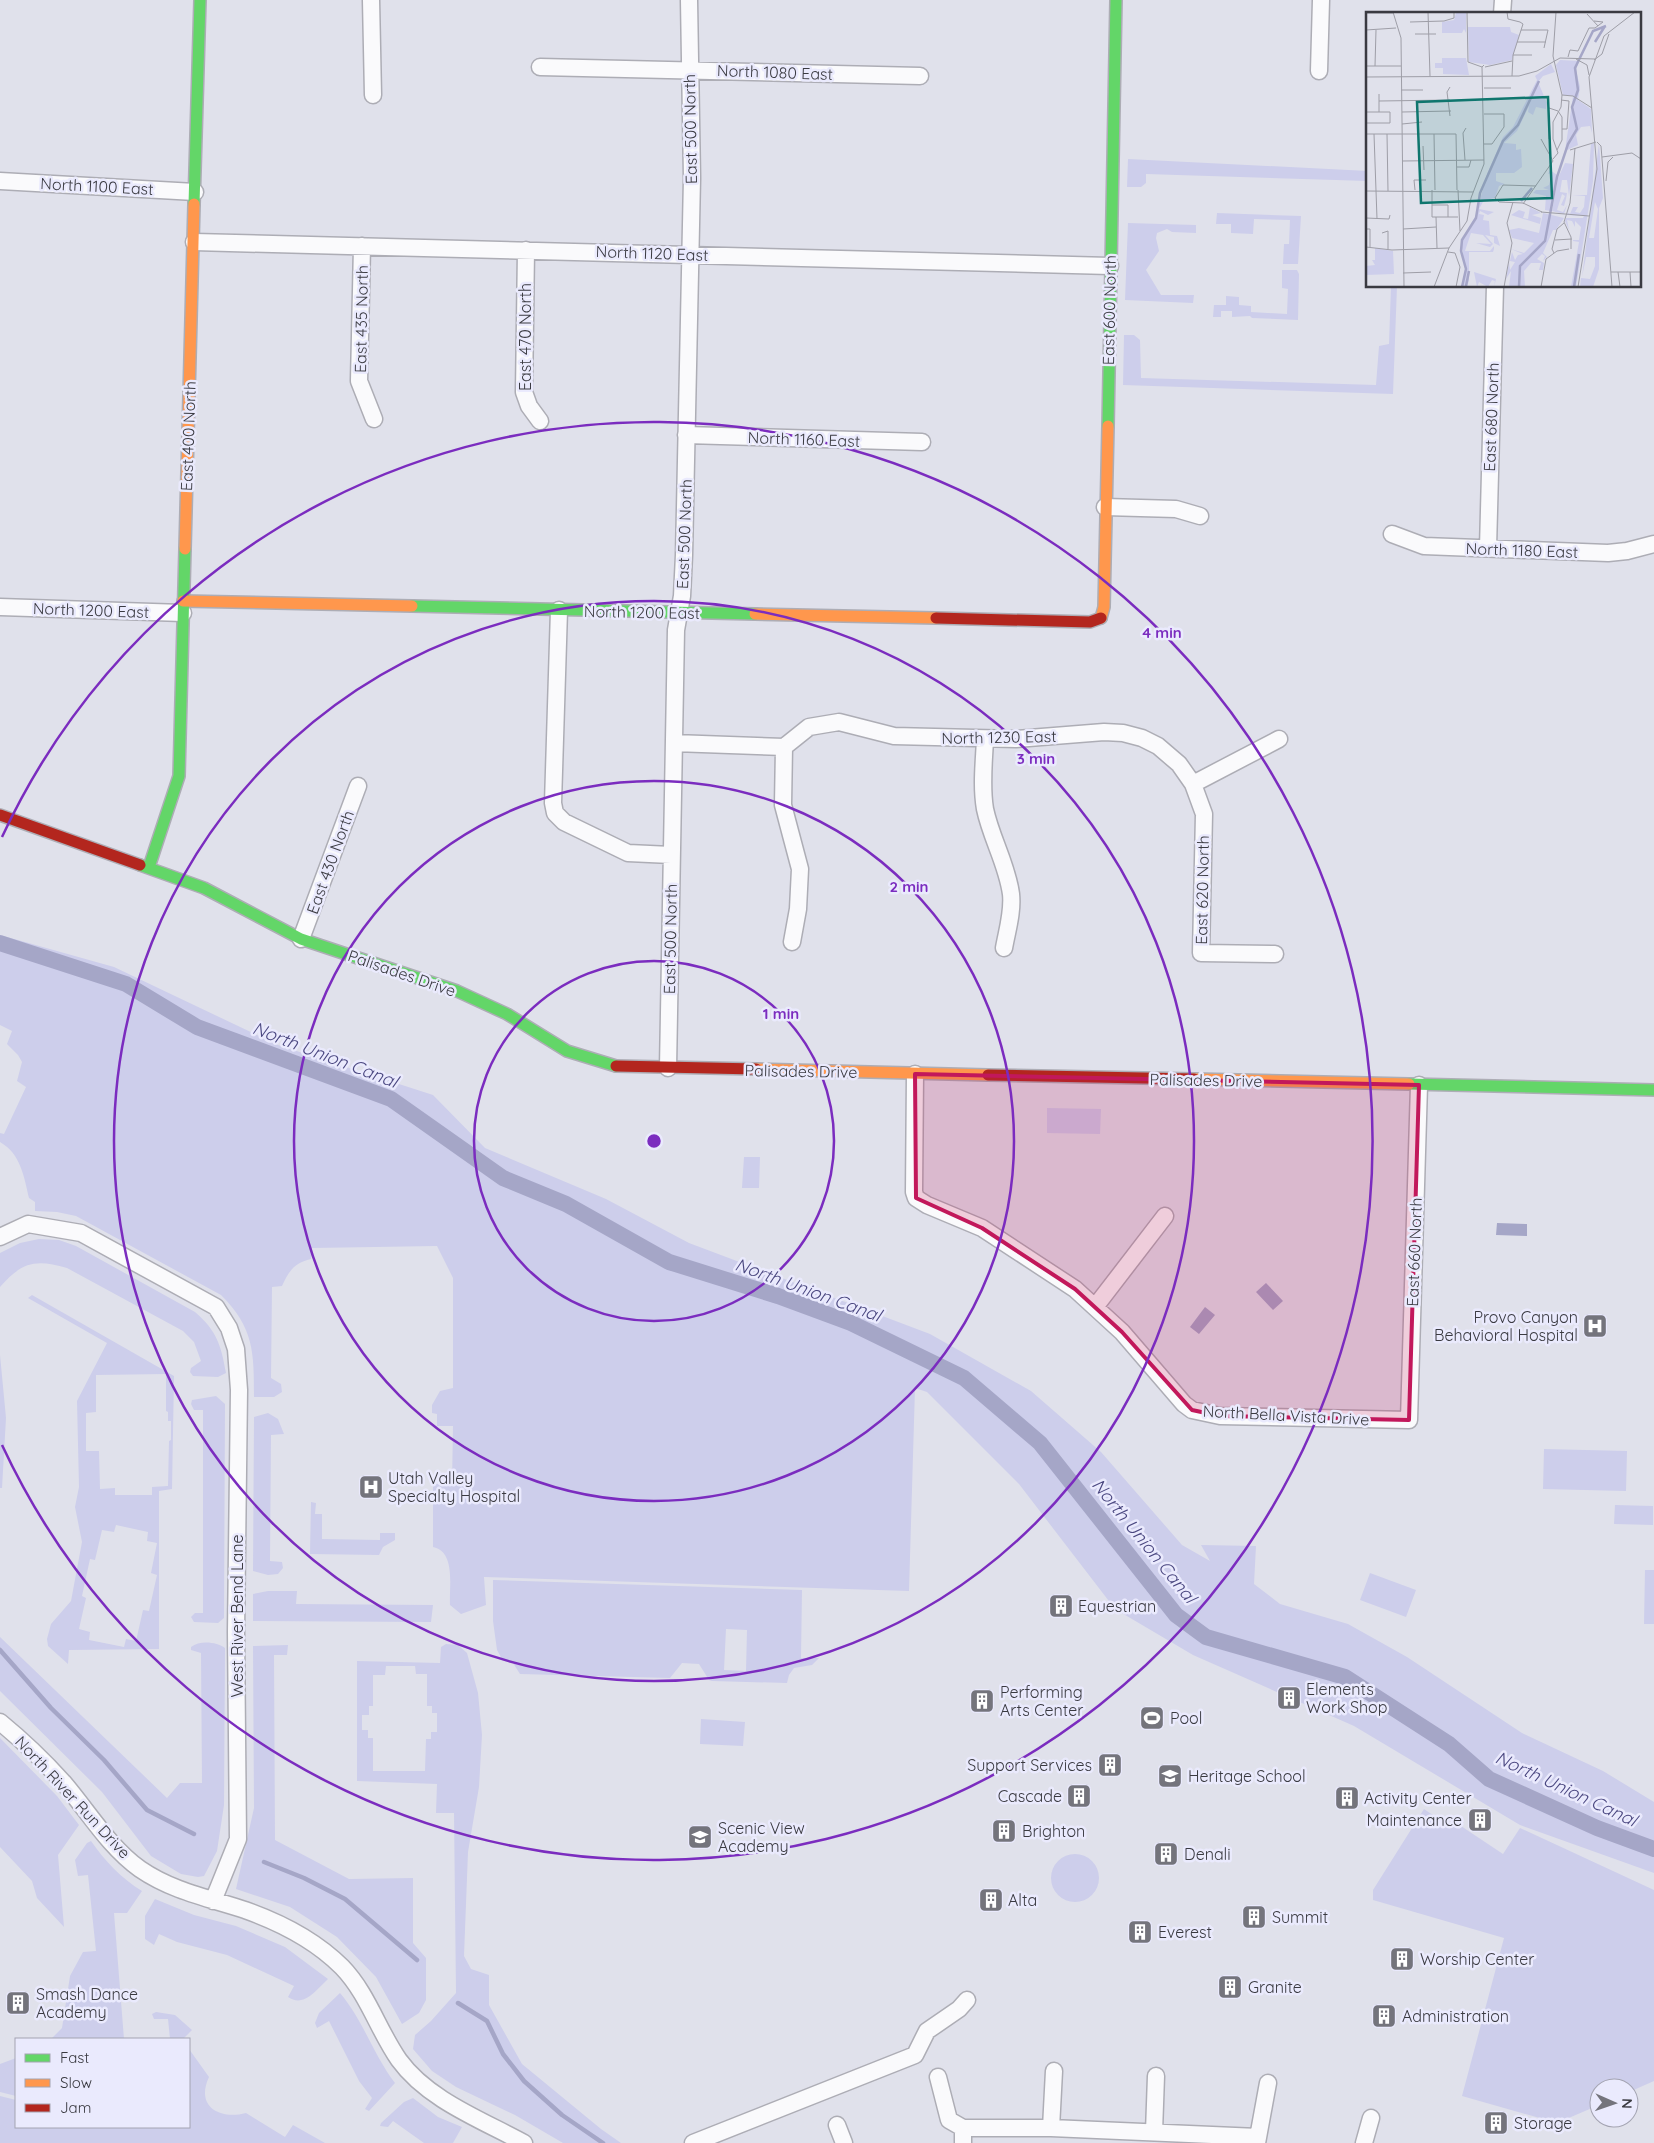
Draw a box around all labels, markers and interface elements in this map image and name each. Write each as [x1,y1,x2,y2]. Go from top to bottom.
inset map [1366,12,1642,288]
street label: North 1080 East [717,60,833,84]
street label: East 500 North [679,74,701,184]
street label: North 1100 East [40,173,154,199]
street label: North 1120 East [595,241,709,265]
street label: East 600 North [1098,255,1120,365]
street label: East 435 North [350,265,372,373]
street label: East 470 North [515,283,535,391]
street label: East 680 North [1479,362,1503,472]
street label: East 400 North [176,381,200,491]
street label: North 1160 East [747,427,861,451]
street label: East 500 North [672,479,696,589]
street label: North 1180 East [1465,538,1579,562]
street label: North 1200 East [33,598,149,622]
street label: North 1200 East [584,601,700,623]
text: 4 min [1142,623,1182,642]
street label: North 1230 East [941,726,1057,748]
text: 3 min [1017,749,1055,768]
street label: East 430 North [302,807,358,917]
street label: East 620 North [1191,835,1213,945]
text: 2 min [889,877,929,896]
street label: East 500 North [659,884,681,994]
street label: Palisades Drive [345,945,459,1001]
text: 1 min [763,1004,799,1023]
water label: North Union Canal [249,1016,403,1093]
street label: Palisades Drive [744,1060,858,1082]
street label: Palisades Drive [1149,1069,1263,1091]
centre of rings [645,1132,663,1150]
street label: East 660 North [1402,1197,1426,1307]
water label: North Union Canal [732,1252,886,1327]
place label: Provo Canyon Behavioral Hospital [1434,1307,1578,1345]
hospital icon: Provo Canyon Behavioral Hospital [1582,1313,1608,1339]
street label: North Bella Vista Drive [1202,1401,1370,1429]
place label: Utah Valley Specialty Hospital [388,1468,520,1506]
hospital icon: Utah Valley Specialty Hospital [358,1474,384,1500]
water label: North Union Canal [1087,1474,1203,1609]
street label: West River Bend Lane [227,1535,247,1697]
building icon: Equestrian [1048,1593,1074,1619]
place label: Equestrian [1078,1596,1156,1616]
place label: Elements Work Shop [1306,1679,1387,1717]
place label: Performing Arts Center [1000,1682,1083,1720]
building icon: Elements Work Shop [1276,1685,1302,1711]
building icon: Performing Arts Center [969,1688,995,1714]
sports icon: Pool [1139,1705,1165,1731]
place label: Pool [1170,1708,1202,1728]
street label: North River Run Drive [11,1732,135,1862]
water label: North Union Canal [1492,1746,1642,1832]
building icon: Support Services [1097,1752,1123,1778]
place label: Support Services [967,1755,1092,1775]
school or university icon: Heritage School [1157,1763,1183,1789]
place label: Heritage School [1188,1766,1306,1786]
building icon: Cascade [1066,1783,1092,1809]
building icon: Activity Center [1334,1785,1360,1811]
place label: Cascade [998,1786,1062,1806]
place label: Activity Center [1364,1788,1472,1808]
building icon: Maintenance [1467,1807,1493,1833]
place label: Maintenance [1366,1810,1462,1830]
place label: Scenic View Academy [718,1818,805,1856]
building icon: Brighton [991,1818,1017,1844]
place label: Brighton [1022,1821,1085,1841]
school or university icon: Scenic View Academy [687,1824,713,1850]
building icon: Denali [1153,1841,1179,1867]
place label: Denali [1184,1844,1231,1864]
building icon: Alta [978,1887,1004,1913]
place label: Alta [1008,1890,1037,1910]
building icon: Summit [1241,1904,1267,1930]
place label: Summit [1272,1907,1328,1927]
building icon: Everest [1127,1919,1153,1945]
place label: Everest [1158,1922,1212,1942]
building icon: Worship Center [1389,1946,1415,1972]
place label: Worship Center [1420,1949,1534,1969]
building icon: Granite [1217,1974,1243,2000]
place label: Granite [1248,1977,1302,1997]
place label: Smash Dance Academy [36,1984,138,2022]
building icon: Smash Dance Academy [5,1990,31,2016]
building icon: Administration [1371,2003,1397,2029]
place label: Administration [1402,2006,1509,2026]
legend [15,2038,190,2128]
text: Fast [60,2048,89,2067]
text: Slow [60,2073,92,2092]
north arrow [1589,2078,1639,2128]
text: Jam [60,2098,91,2117]
text: N [1618,2098,1636,2109]
building icon: Storage [1483,2110,1509,2136]
place label: Storage [1514,2113,1572,2133]

